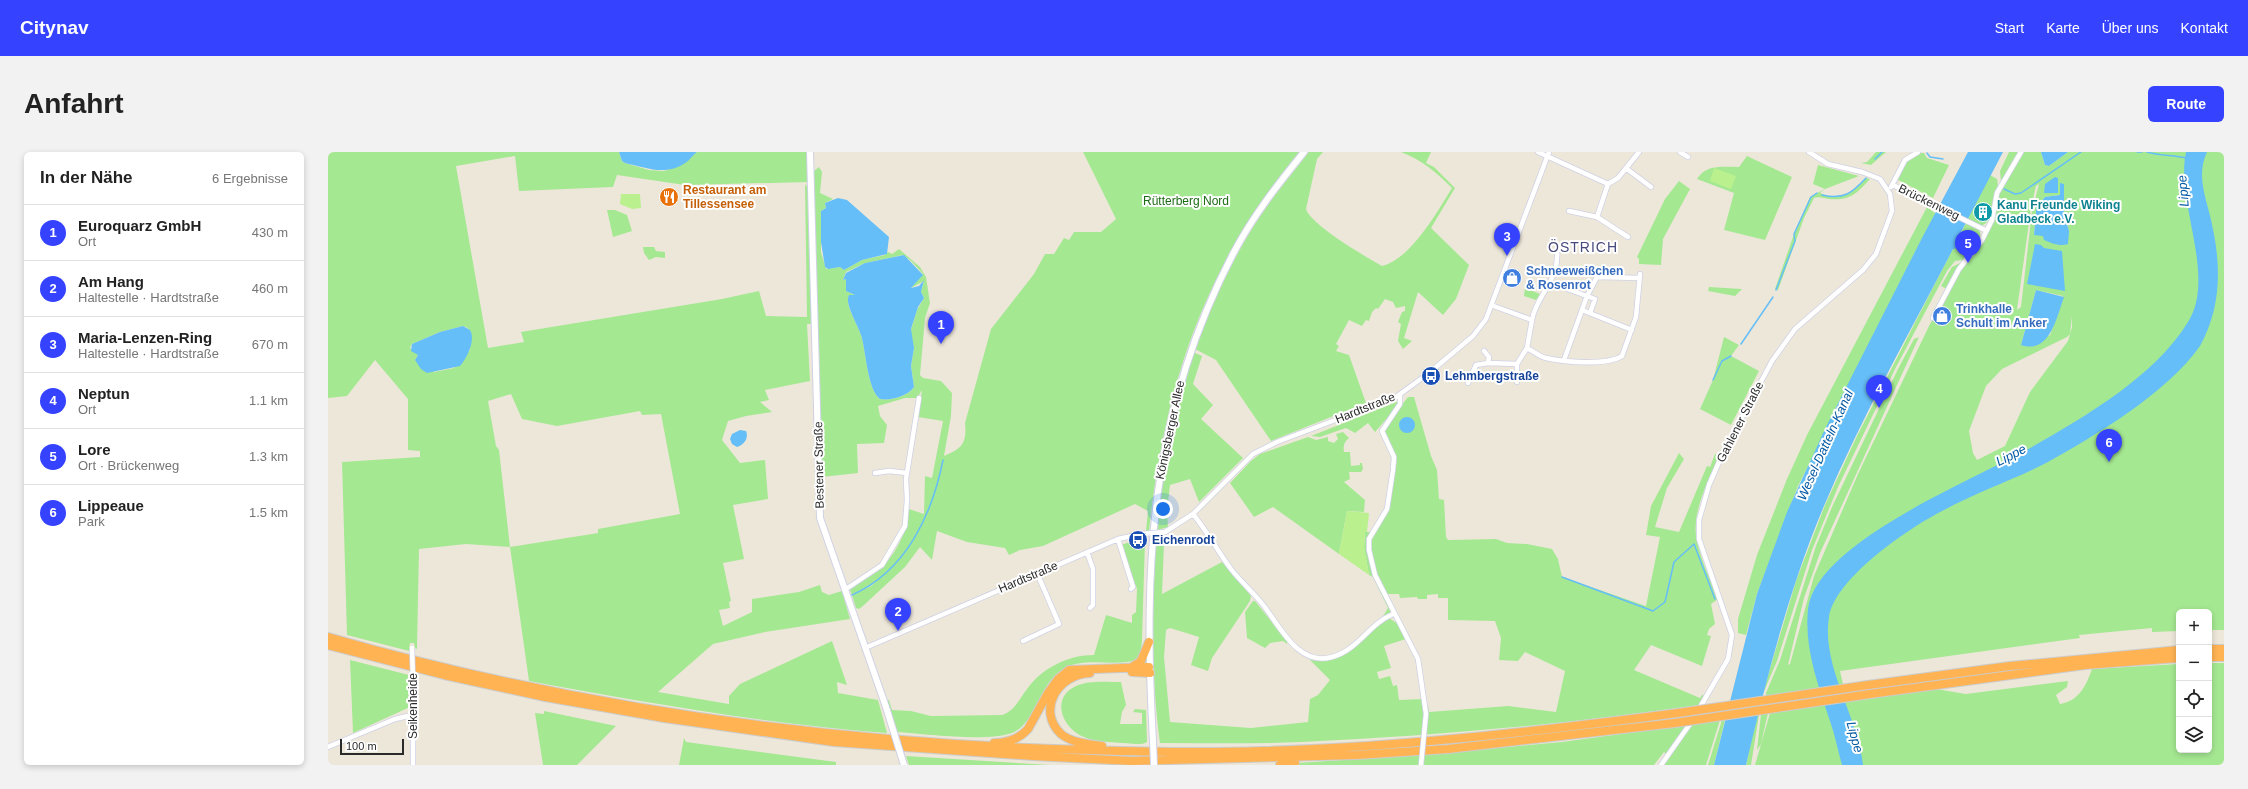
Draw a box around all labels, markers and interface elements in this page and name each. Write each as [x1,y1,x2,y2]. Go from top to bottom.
text: Citynav [20,17,89,38]
text: Start [1995,20,2024,36]
text: Karte [2046,20,2080,36]
text: Über uns [2102,20,2159,36]
text: Kontakt [2181,20,2228,36]
button: Route [2148,86,2224,122]
text: Anfahrt [24,88,124,119]
text: In der Nähe [40,168,133,187]
text: 6 Ergebnisse [212,171,288,186]
water label: Lippe [2174,175,2192,207]
street label: Brückenweg [1896,181,1962,223]
place label: Restaurant am Tillessensee [683,183,766,211]
restaurant icon: Restaurant am Tillessensee [658,186,680,208]
park label: Rütterberg Nord [1143,194,1229,208]
place label: Kanu Freunde Wiking Gladbeck e.V. [1997,198,2120,226]
building icon: Kanu Freunde Wiking Gladbeck e.V. [1972,201,1994,223]
text: Euroquarz GmbH [78,217,201,234]
pin: 3 [1494,223,1520,256]
text: 1 [49,225,57,240]
text: 430 m [252,225,288,240]
pin: 5 [1955,230,1981,263]
text: Ort [78,234,96,249]
district label: ÖSTRICH [1548,238,1618,255]
place label: Schneeweißchen & Rosenrot [1526,264,1623,292]
shop icon: Schneeweißchen & Rosenrot [1501,267,1523,289]
text: Am Hang [78,273,144,290]
text: 2 [49,281,57,296]
text: 460 m [252,281,288,296]
text: Haltestelle · Hardtstraße [78,290,219,305]
place label: Trinkhalle Schult im Anker [1956,302,2047,330]
shop icon: Trinkhalle Schult im Anker [1931,305,1953,327]
pin: 1 [928,311,954,344]
text: Maria-Lenzen-Ring [78,329,212,346]
text: 3 [49,337,57,352]
text: 670 m [252,337,288,352]
text: Haltestelle · Hardtstraße [78,346,219,361]
bus stop icon: Lehmbergstraße [1420,365,1442,387]
place label: Lehmbergstraße [1445,369,1539,383]
pin: 4 [1866,375,1892,408]
street label: Königsberger Allee [1153,379,1187,481]
street label: Gahlener Straße [1714,379,1767,465]
text: Neptun [78,385,130,402]
water label: Wesel-Datteln-Kanal [1794,387,1856,502]
street label: Hardtstraße [1333,390,1397,426]
text: 4 [49,393,57,408]
text: 1.1 km [249,393,288,408]
text: Ort [78,402,96,417]
street label: Bestener Straße [811,421,827,509]
pin: 6 [2096,429,2122,462]
text: Lore [78,441,111,458]
water label: Lippe [1993,441,2029,469]
text: 5 [49,449,57,464]
text: 1.3 km [249,449,288,464]
text: Ort · Brückenweg [78,458,179,473]
text: Lippeaue [78,497,144,514]
your location [1153,499,1173,519]
text: 6 [49,505,57,520]
text: 1.5 km [249,505,288,520]
text: Park [78,514,105,529]
bus stop icon: Eichenrodt [1127,529,1149,551]
place label: Eichenrodt [1152,533,1215,547]
street label: Hardtstraße [996,558,1060,596]
pin: 2 [885,598,911,631]
map controls [2176,609,2212,753]
button: + [2176,609,2212,645]
button: − [2176,645,2212,681]
street label: Seikenheide [406,673,420,739]
button: locate [2176,681,2212,717]
button: layers [2176,717,2212,753]
water label: Lippe [1844,720,1866,754]
scale bar [340,737,404,756]
text: 100 m [346,740,377,752]

